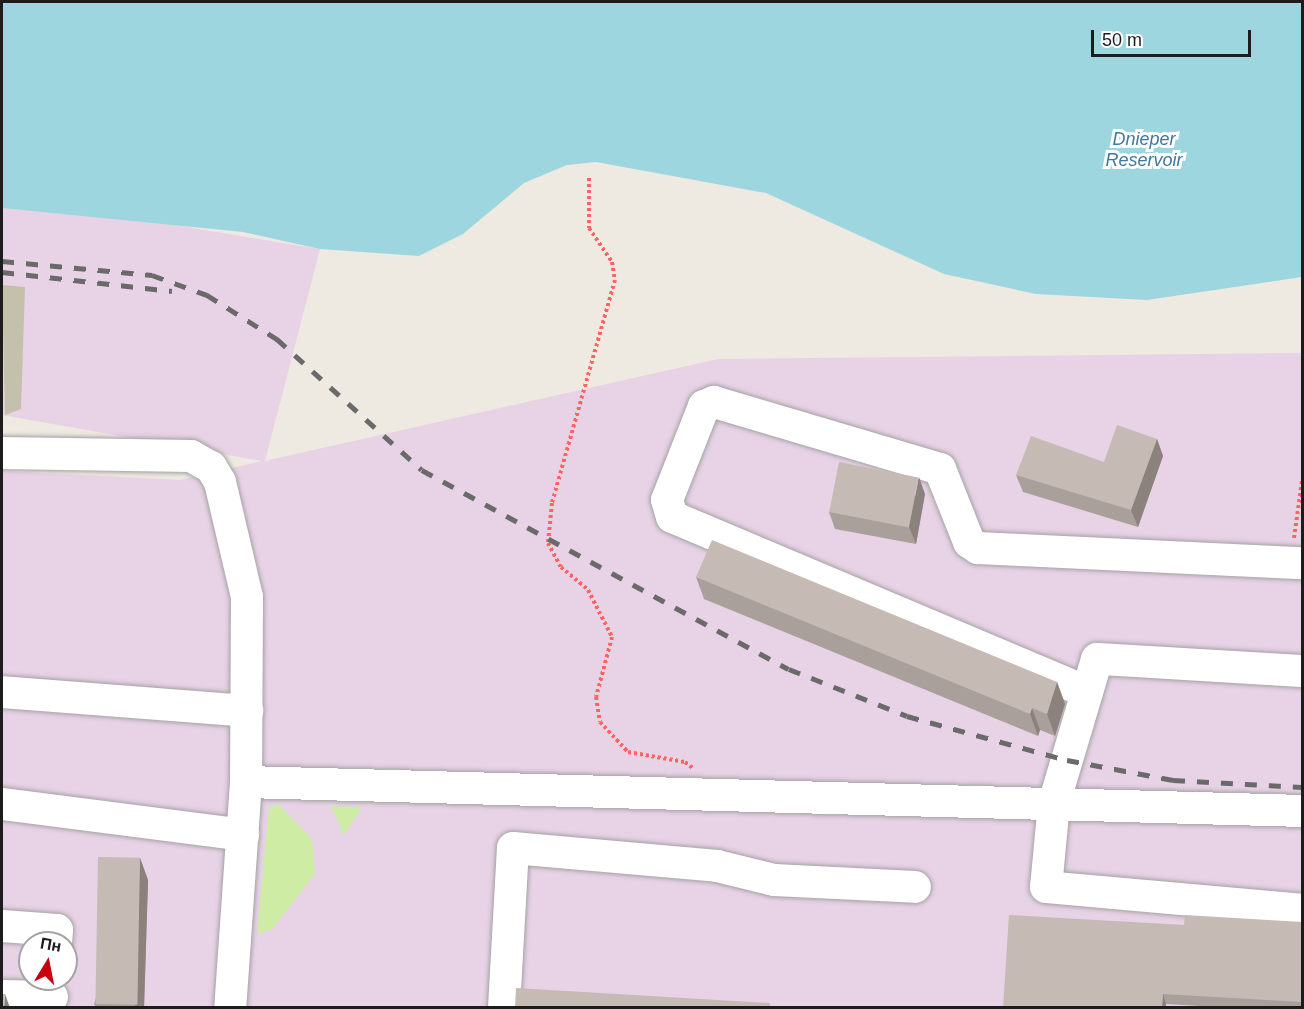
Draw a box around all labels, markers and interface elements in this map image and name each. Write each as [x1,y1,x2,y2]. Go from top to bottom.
scale bar [1094,18,1254,56]
text: 50 m [1102,30,1142,50]
water label: Dnieper Reservoir [1105,129,1183,172]
north arrow [18,931,78,991]
text: Пн [39,935,63,955]

